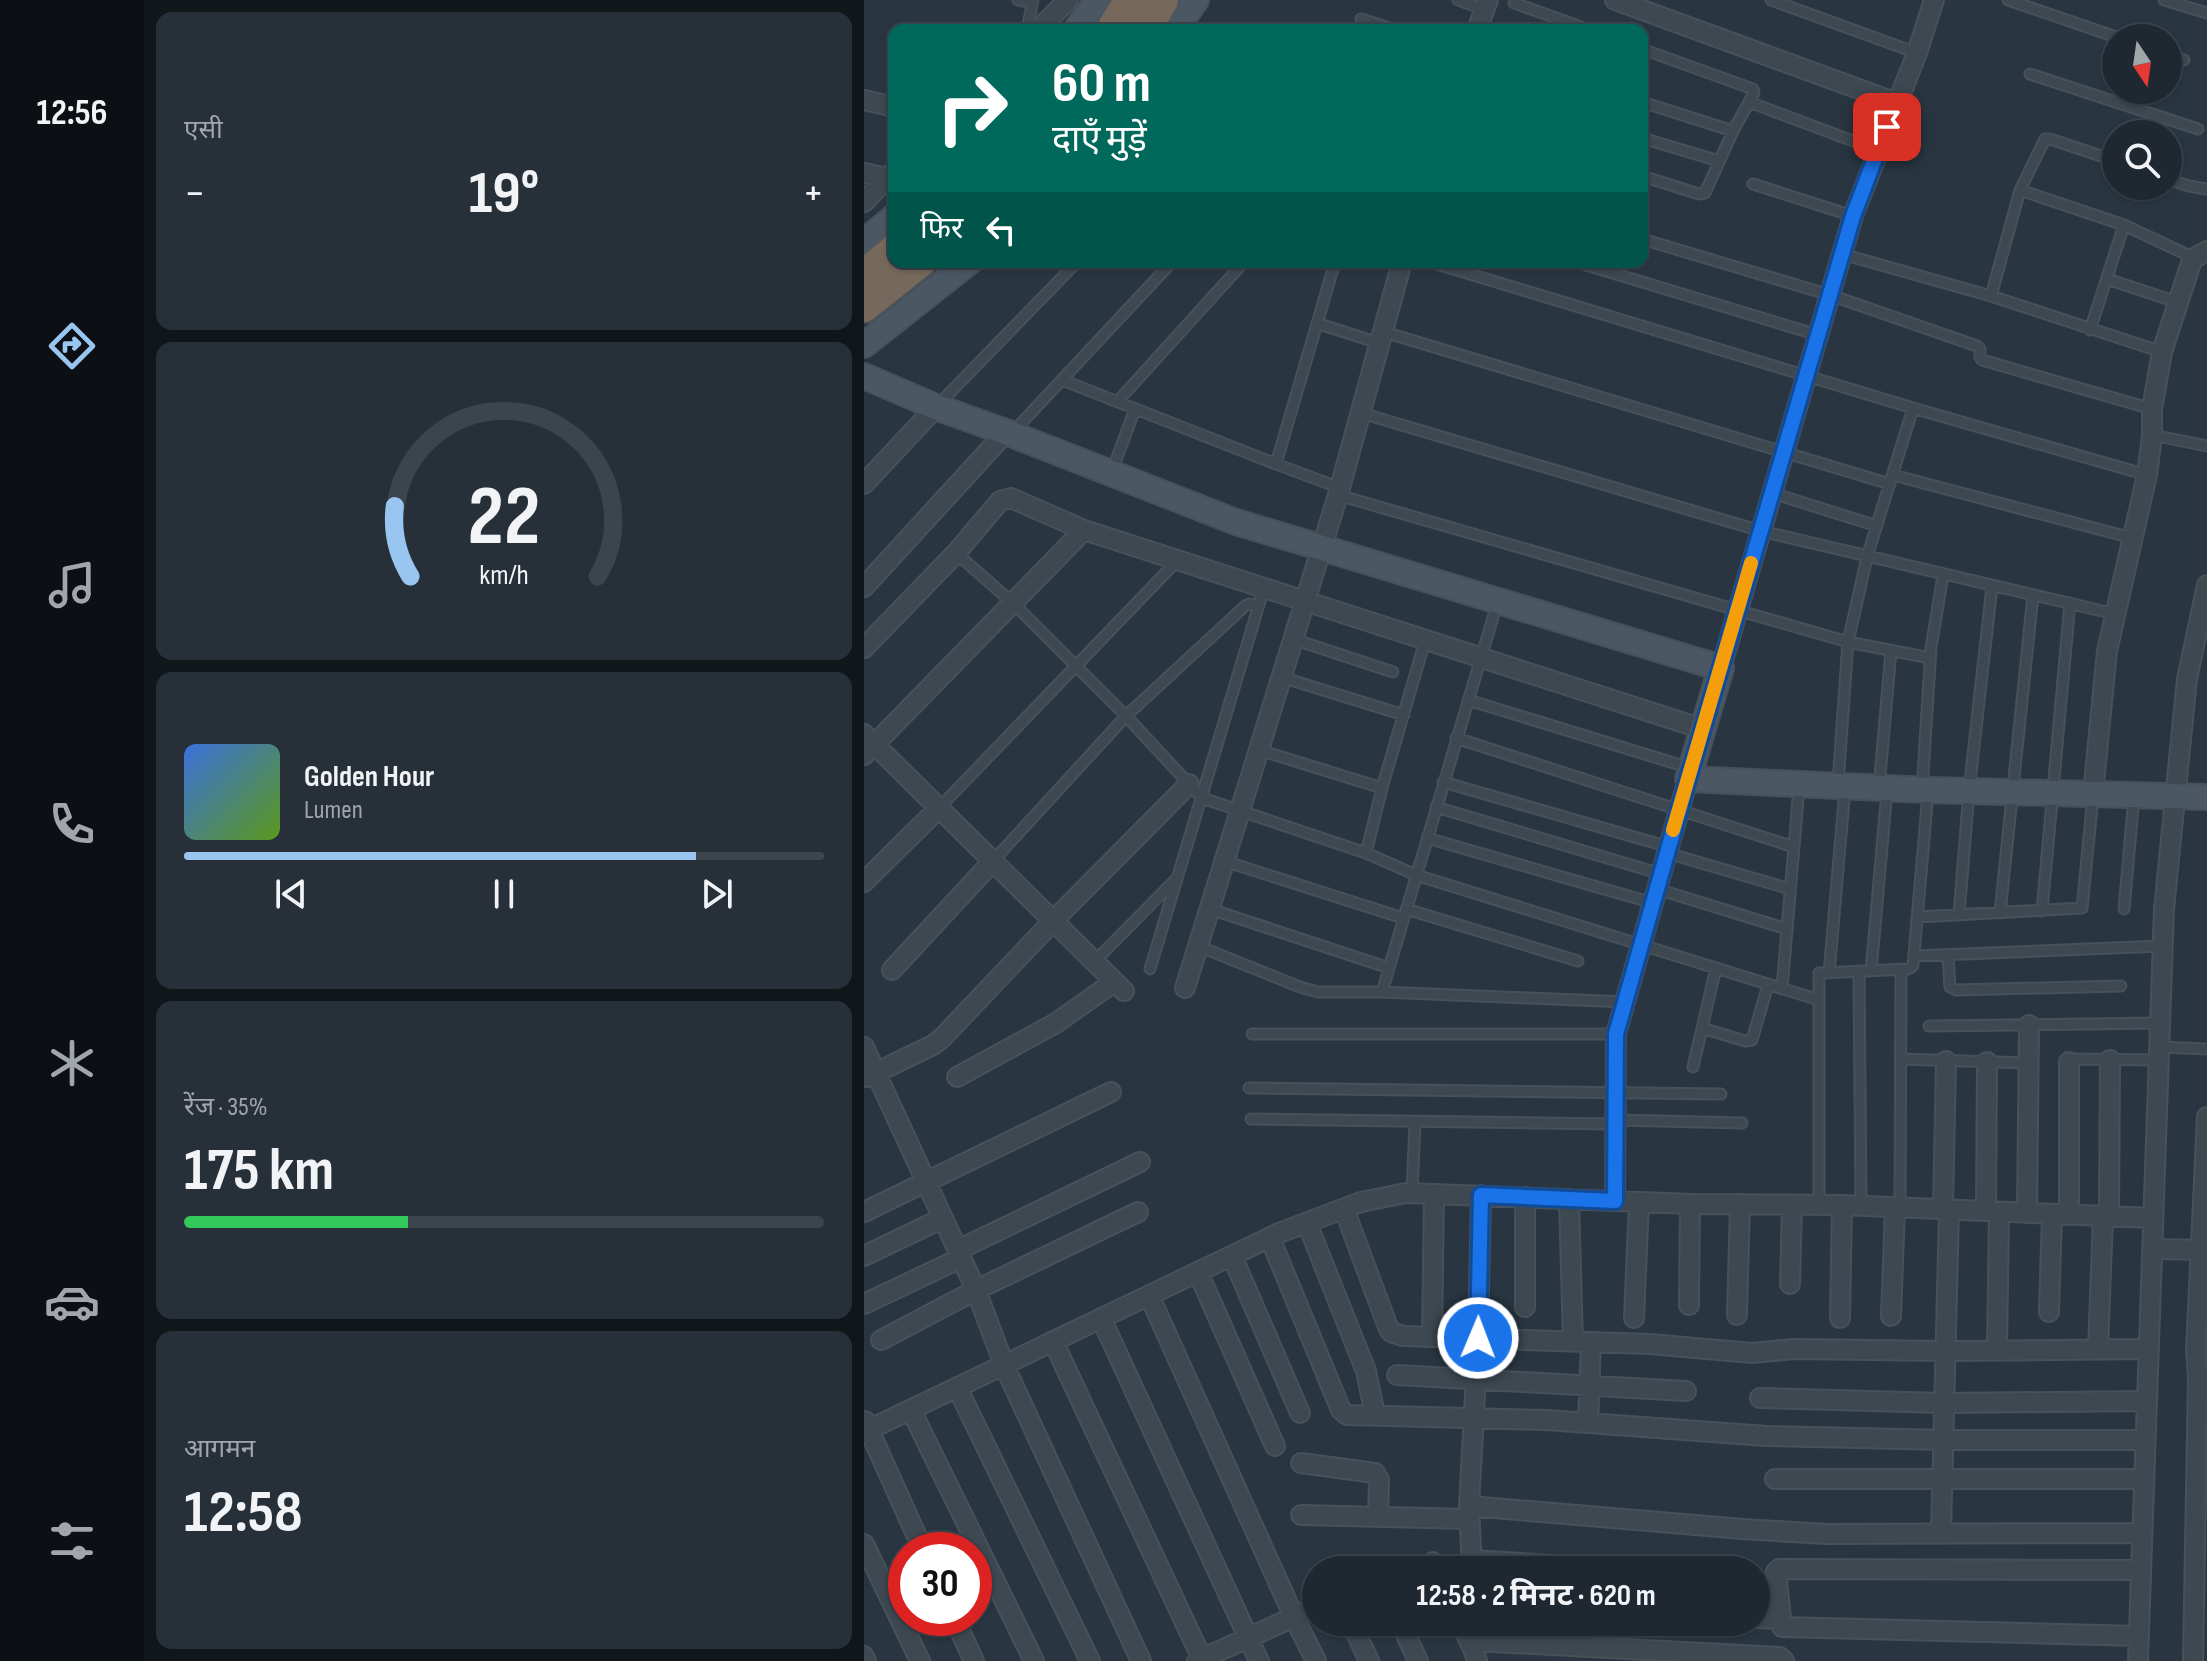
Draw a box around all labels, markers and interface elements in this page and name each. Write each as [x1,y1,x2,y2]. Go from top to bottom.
north arrow [2102,24,2182,104]
map controls [2102,24,2182,200]
text: 60 m [1052,51,1151,118]
icon: right [920,56,1024,160]
text: 12:56 [36,92,108,135]
pin [1853,93,1921,161]
icon: arrive [1865,105,1909,149]
text: एसी [184,115,223,146]
text: दाएँ मुड़ें [1052,119,1147,162]
button: search [2102,120,2182,200]
text: 19° [469,158,539,230]
text: − [184,167,206,220]
text: + [802,167,824,220]
icon: left [979,208,1023,252]
text: फिर [920,211,963,247]
icon: directions [44,318,100,374]
text: 22 [468,467,540,567]
icon: music [44,557,100,613]
text: km/h [479,558,529,593]
text: Golden Hour [304,759,434,795]
text: Lumen [304,795,363,826]
icon: phone [44,796,100,852]
icon: previous [269,872,313,916]
icon: pause [482,872,526,916]
icon: next [695,872,739,916]
icon: climate [44,1035,100,1091]
text: रेंज · 35% [184,1092,268,1123]
text: 175 km [184,1135,334,1207]
icon: car [44,1274,100,1330]
position arrow [1436,1296,1520,1380]
text: आगमन [184,1434,255,1465]
text: 12:58 [184,1477,303,1549]
icon: filters [44,1513,100,1569]
speed limit sign: 30 [888,1532,992,1636]
text: 12:58 · 2 मिनट · 620 m [1416,1578,1656,1614]

